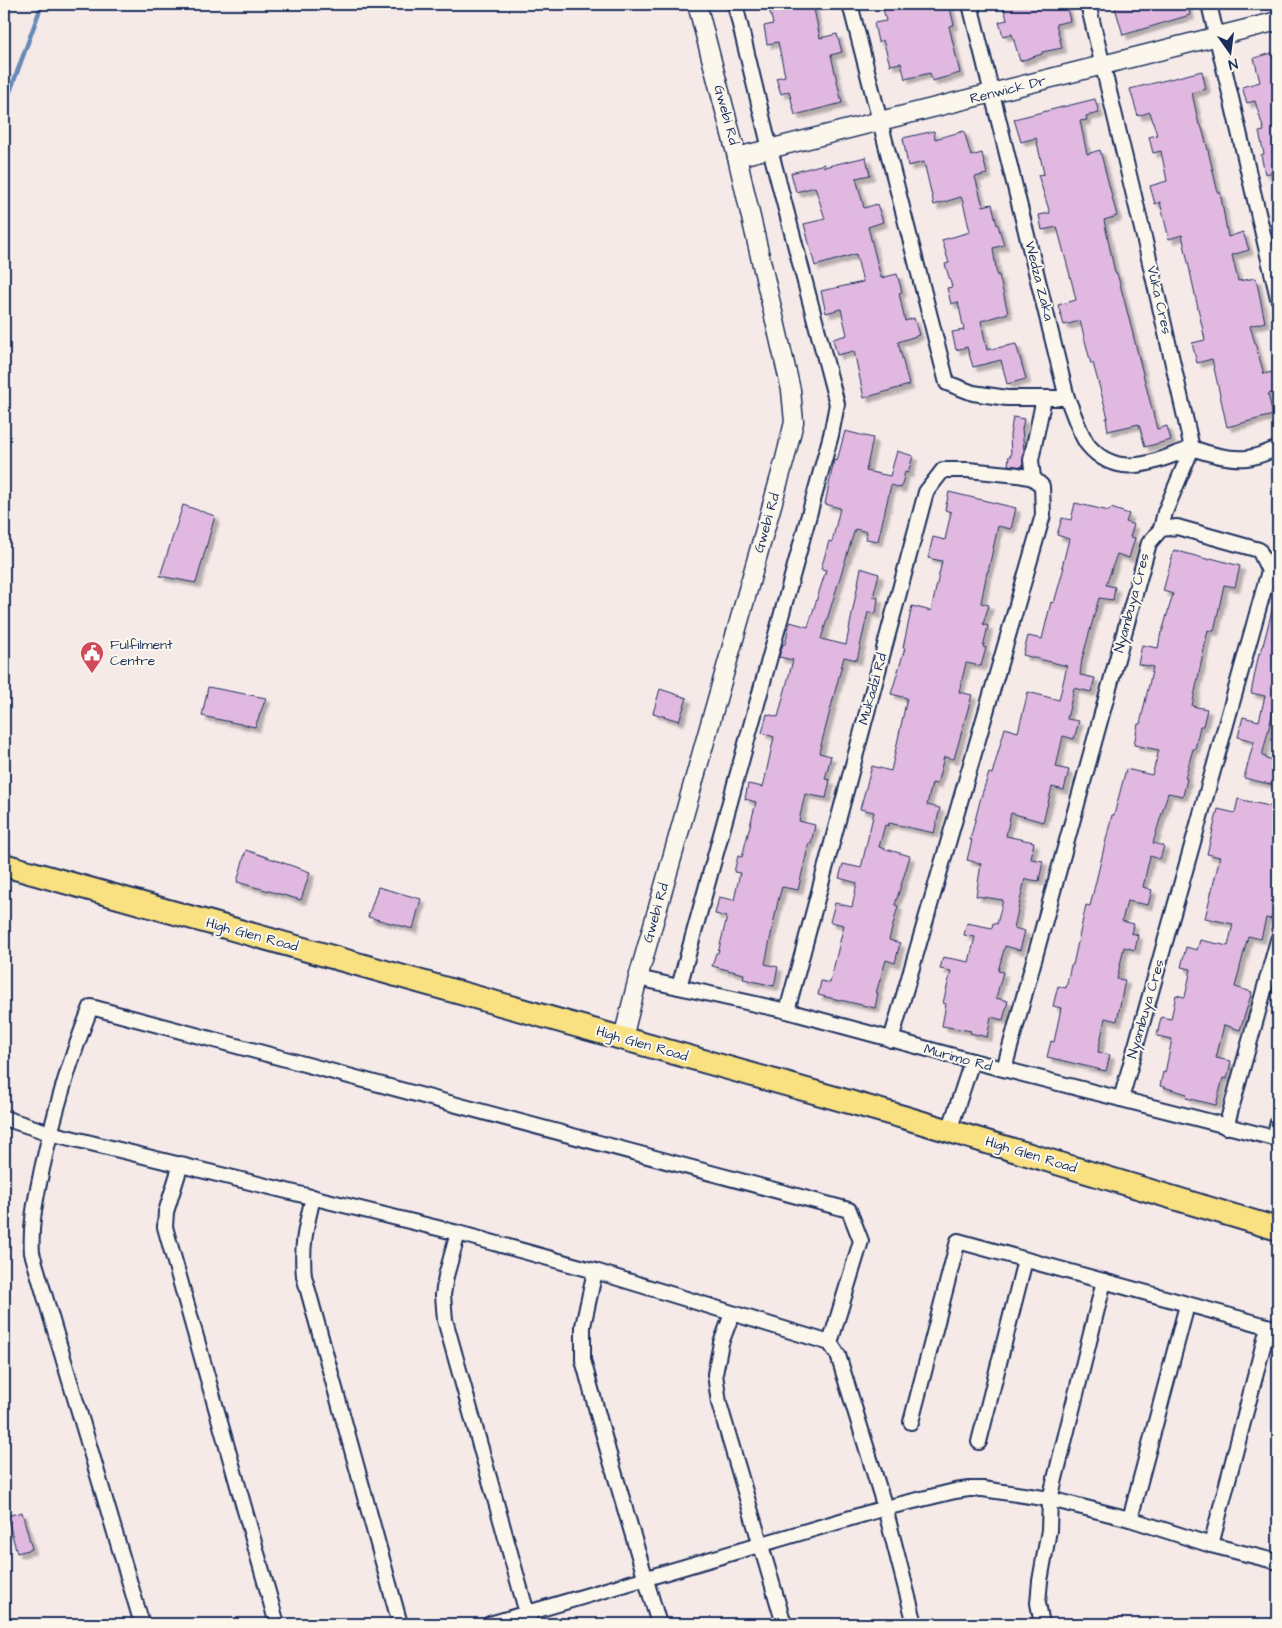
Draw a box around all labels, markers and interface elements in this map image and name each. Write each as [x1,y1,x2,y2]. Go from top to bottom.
north arrow [1204,28,1254,78]
text: N [1226,53,1240,74]
street label: Renwick Dr [968,71,1048,109]
street label: Gwebi Rd [708,83,744,147]
street label: Wedza Zaka [1019,239,1059,323]
street label: Vuka Cres [1141,264,1177,336]
street label: Gwebi Rd [749,491,785,555]
street label: Nyambuya Cres [1109,551,1155,655]
place label: Fulfilment Centre [110,635,173,671]
public building icon: Fulfilment Centre [79,640,105,674]
street label: Mukadzi Rd [854,651,892,727]
street label: Gwebi Rd [638,881,674,945]
street label: High Glen Road [204,913,300,957]
street label: Nyambuya Cres [1122,957,1170,1061]
street label: High Glen Road [594,1021,690,1067]
street label: Murimo Rd [922,1039,994,1077]
street label: High Glen Road [983,1132,1079,1178]

